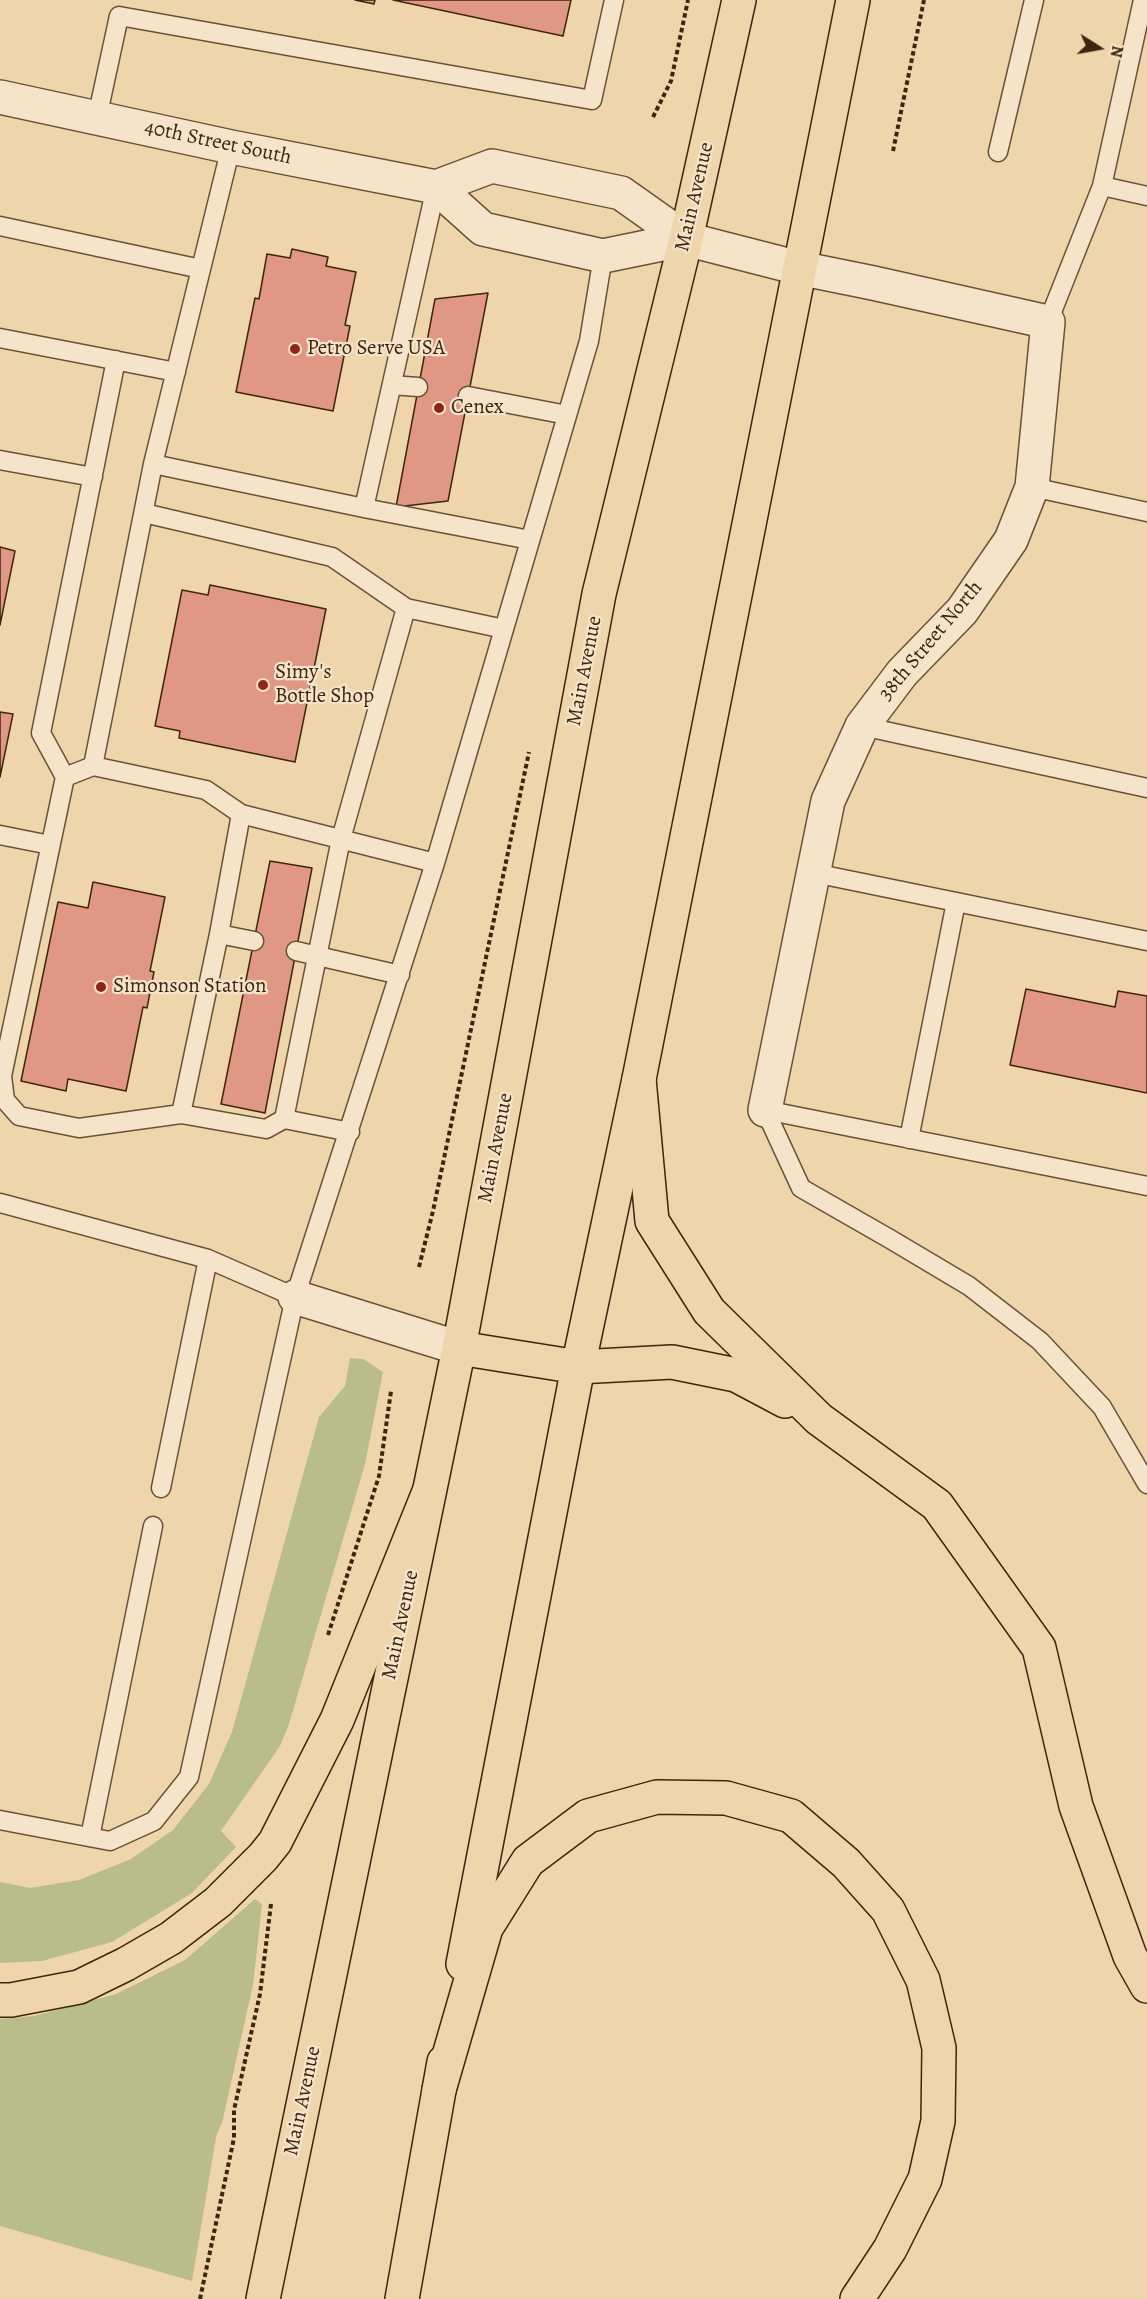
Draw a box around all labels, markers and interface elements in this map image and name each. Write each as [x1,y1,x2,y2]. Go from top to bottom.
north arrow [1069,18,1129,78]
text: N [1105,44,1129,59]
street label: 40th Street South [142,115,294,171]
street label: Main Avenue [670,140,720,254]
place label: Petro Serve USA [307,336,445,362]
marker: Petro Serve USA [288,342,302,356]
place label: Cenex [451,395,504,421]
marker: Cenex [432,401,446,415]
street label: 38th Street North [874,576,988,706]
street label: Main Avenue [562,614,608,728]
place label: Simy's Bottle Shop [275,660,374,710]
marker: Simy's Bottle Shop [256,678,270,692]
place label: Simonson Station [113,974,267,1000]
marker: Simonson Station [94,980,108,994]
street label: Main Avenue [473,1091,519,1205]
street label: Main Avenue [377,1568,425,1682]
street label: Main Avenue [279,2044,327,2158]

